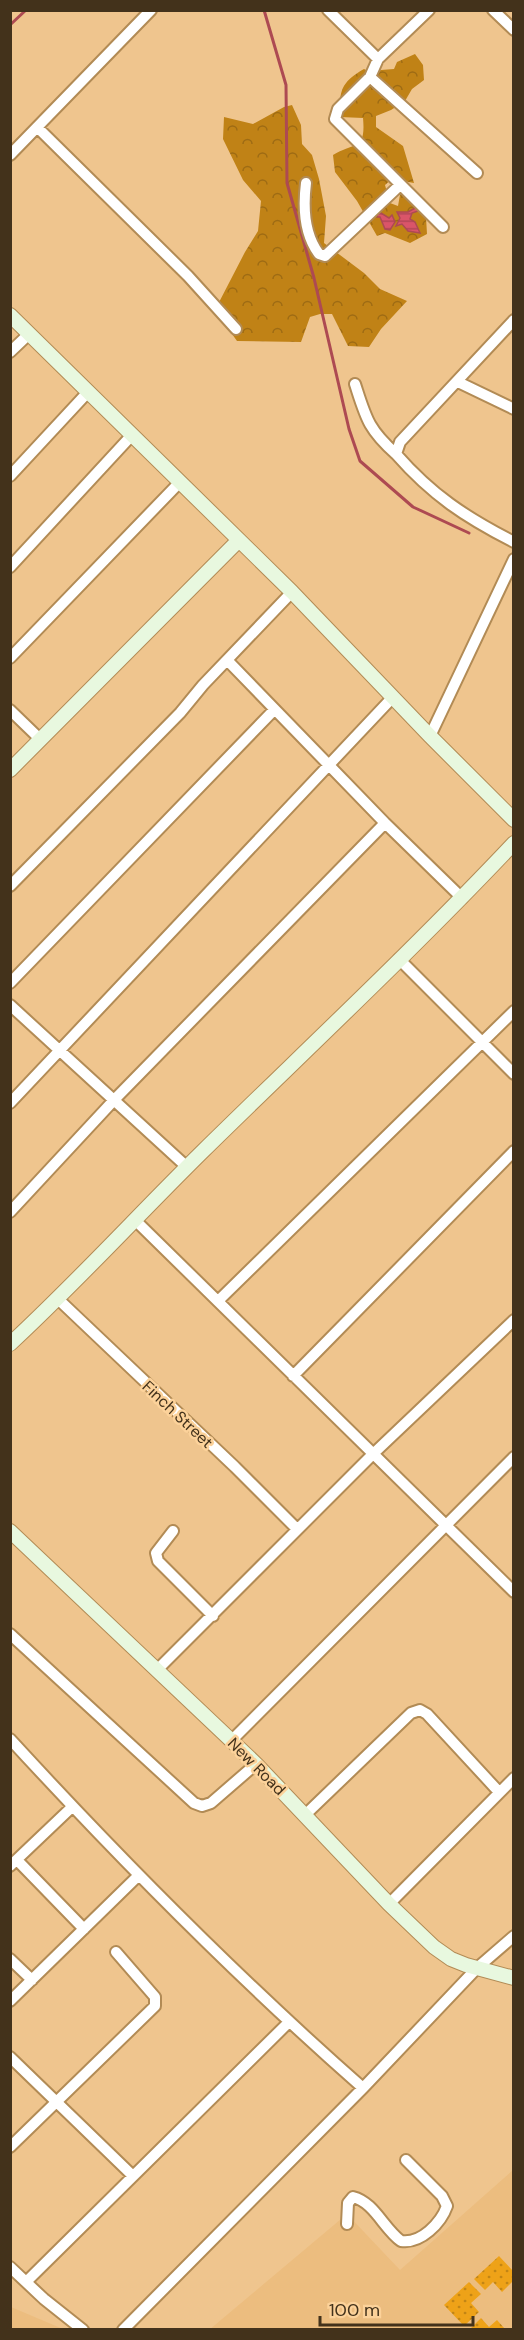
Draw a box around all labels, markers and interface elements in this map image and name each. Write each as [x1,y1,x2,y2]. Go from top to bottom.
street label: Finch Street [138,1376,218,1453]
street label: New Road [223,1733,290,1800]
scale bar [320,2289,473,2327]
text: 100 m [329,2298,380,2322]

